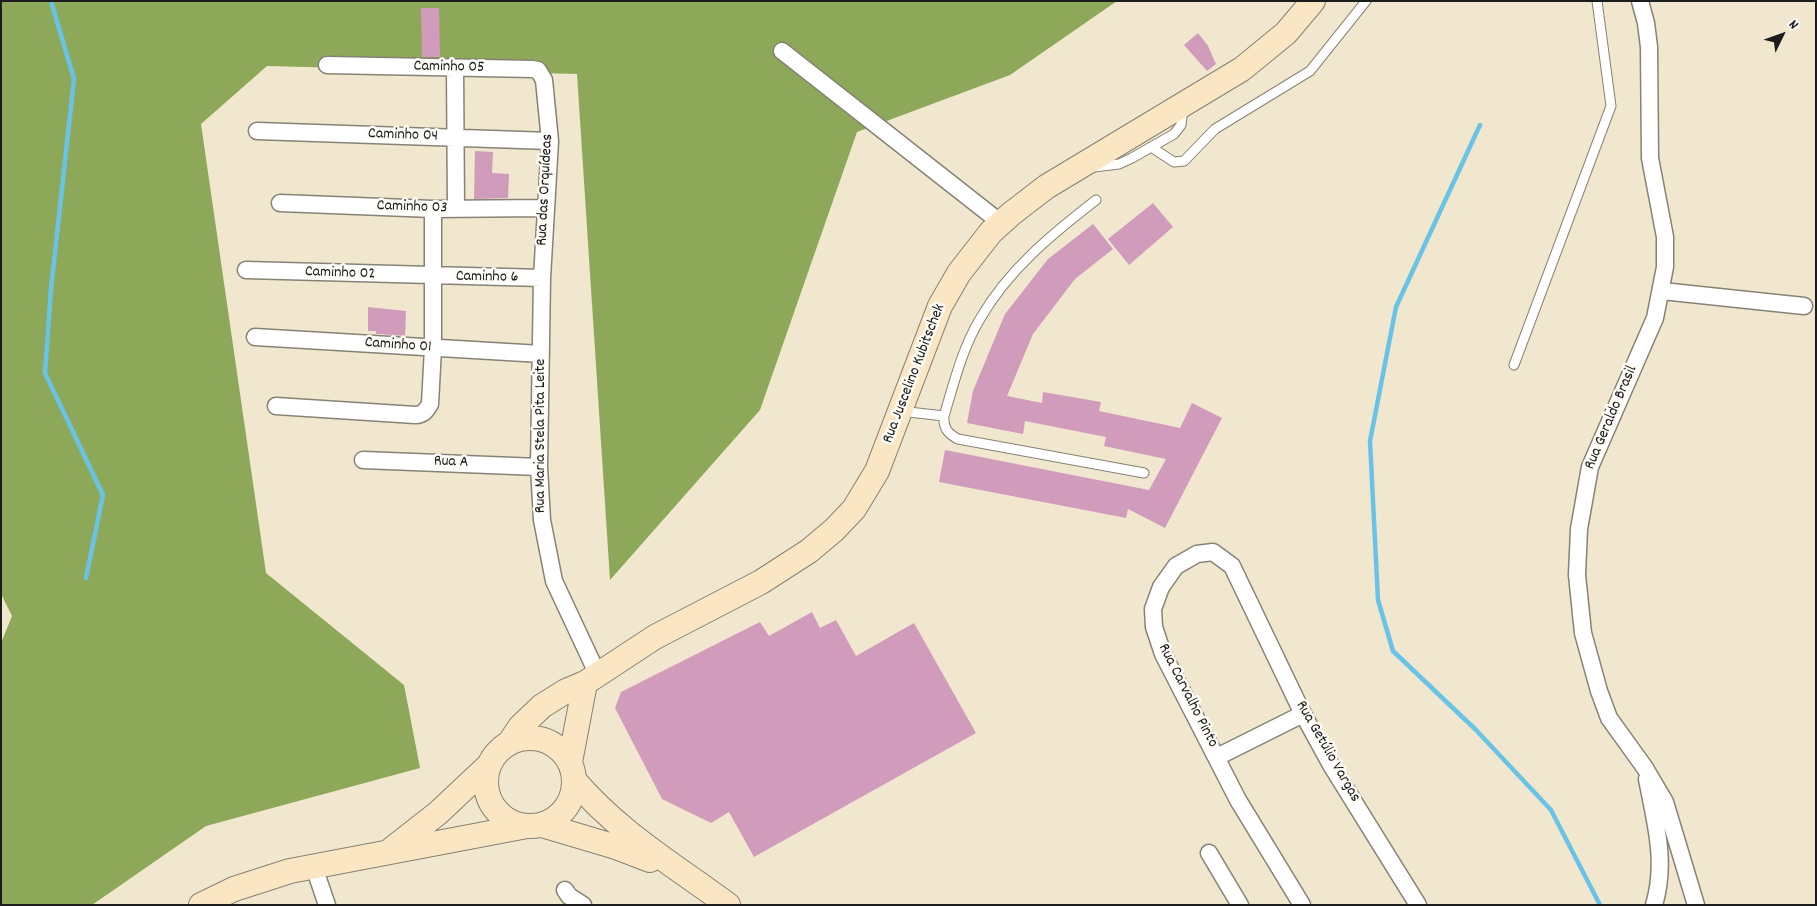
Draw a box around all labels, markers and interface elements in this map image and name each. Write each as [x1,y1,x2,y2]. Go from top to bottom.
north arrow [1757,10,1807,60]
text: N [1783,16,1803,34]
street label: Caminho 05 [413,58,485,78]
street label: Caminho 04 [368,125,438,147]
street label: Rua das Orquídeas [533,134,559,246]
street label: Caminho 03 [376,197,448,219]
street label: Caminho 02 [304,263,376,285]
street label: Caminho 6 [456,268,518,288]
street label: Rua Juscelino Kubitschek [880,302,950,446]
street label: Caminho 01 [364,334,432,358]
street label: Rua Maria Stela Pita Leite [532,359,552,513]
street label: Rua Geraldo Brasil [1581,363,1643,473]
street label: Rua A [433,453,469,473]
street label: Rua Carvalho Pinto [1153,641,1221,751]
street label: Rua Getúlio Vargas [1290,698,1364,806]

